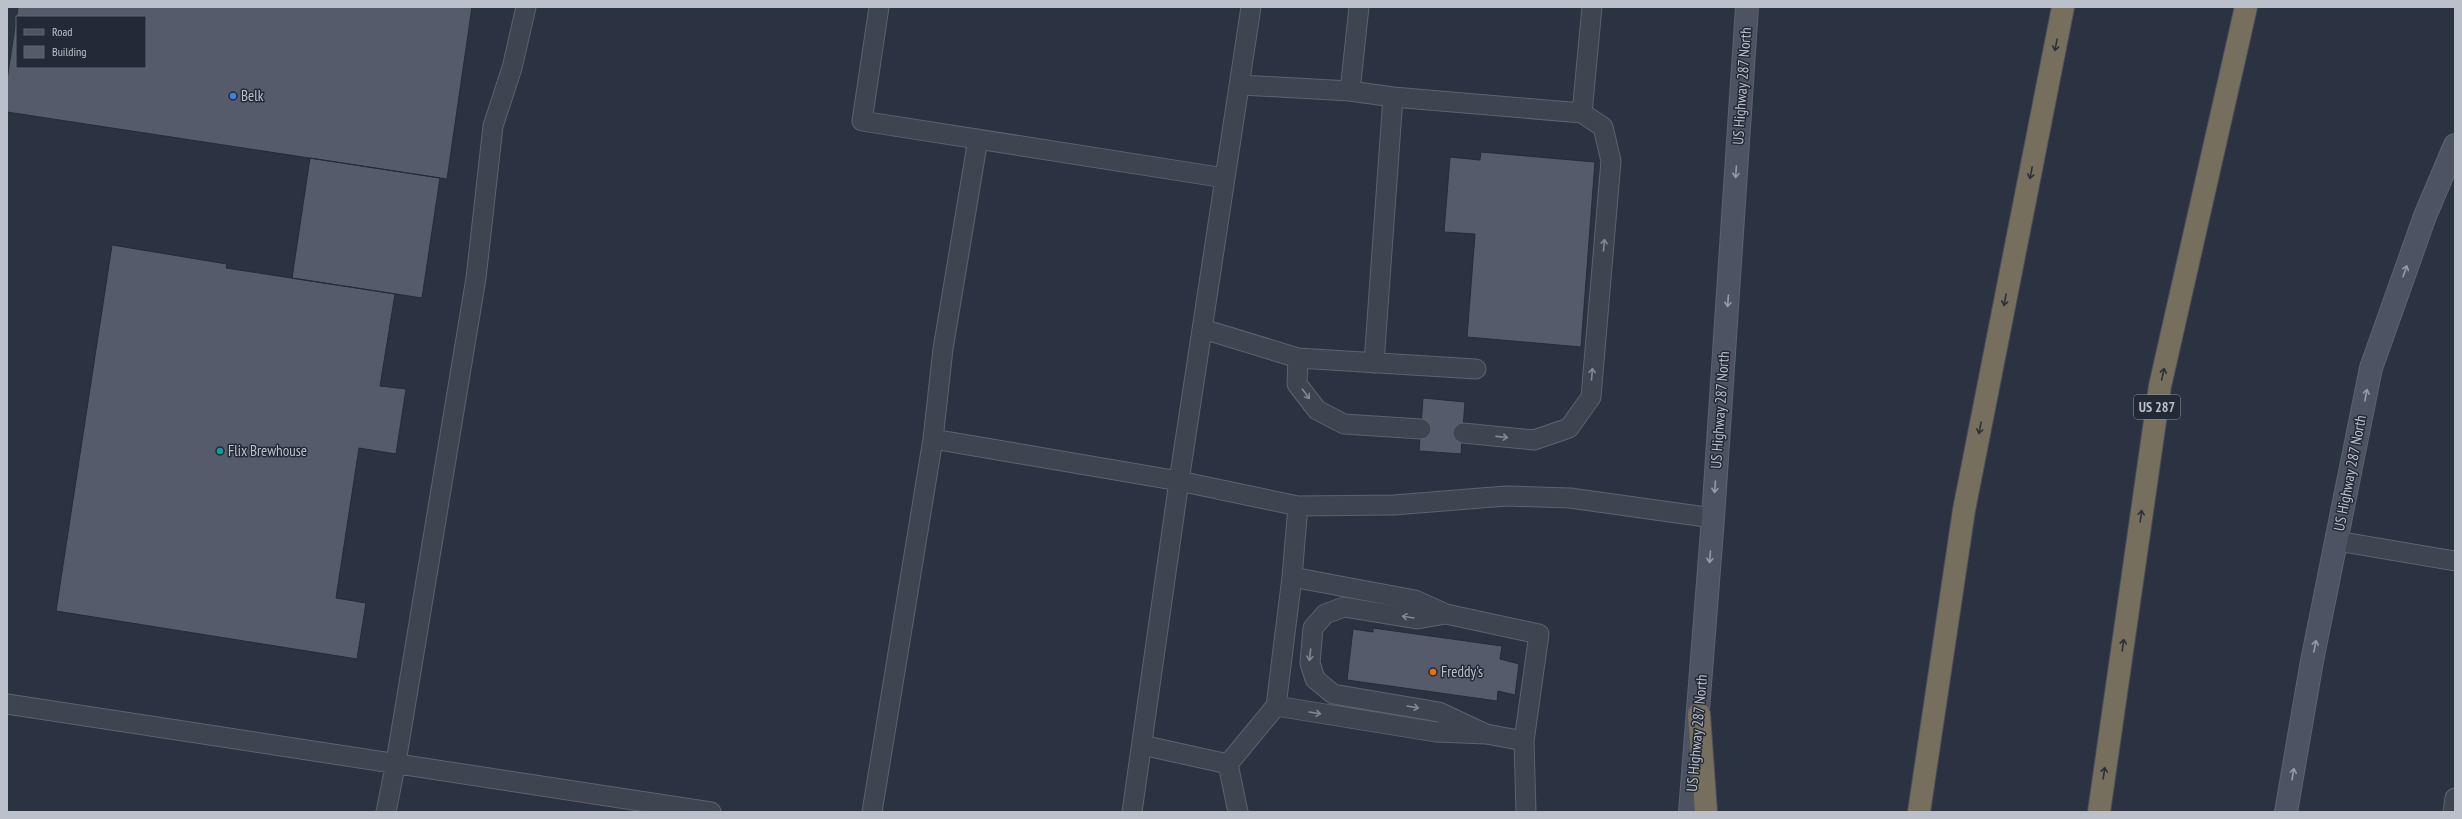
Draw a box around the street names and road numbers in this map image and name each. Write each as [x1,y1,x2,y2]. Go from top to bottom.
street label: US Highway 287 North [1728,27,1755,145]
street label: US Highway 287 North [1706,351,1733,469]
road number: US 287 [2134,395,2180,419]
street label: US Highway 287 North [2329,413,2370,532]
street label: US Highway 287 North [1682,674,1711,792]

